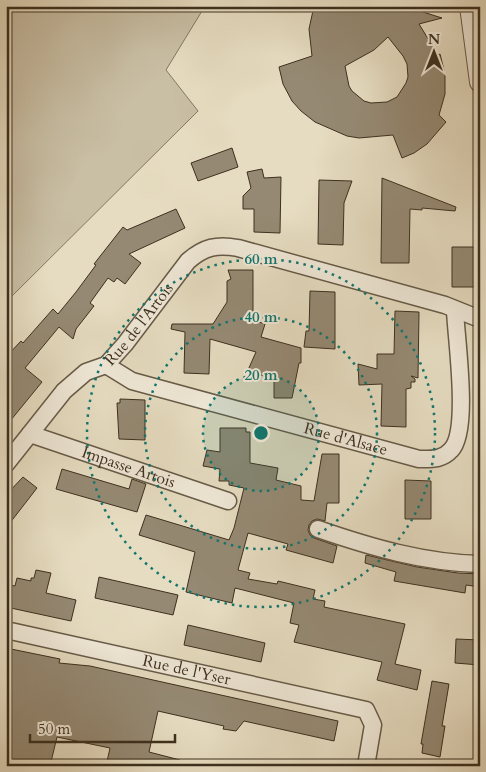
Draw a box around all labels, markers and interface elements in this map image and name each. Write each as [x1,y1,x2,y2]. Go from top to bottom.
north arrow [408,28,458,78]
text: N [428,30,440,49]
text: 60 m [244,249,278,269]
street label: Rue de l'Artois [100,278,179,371]
text: 40 m [244,307,278,327]
text: 20 m [244,365,278,385]
street label: Rue d'Alsace [301,417,390,461]
centre of rings [252,424,270,442]
street label: Impasse Artois [79,441,178,493]
street label: Rue de l'Yser [140,650,233,691]
scale bar [30,712,175,744]
text: 50 m [38,719,70,739]

